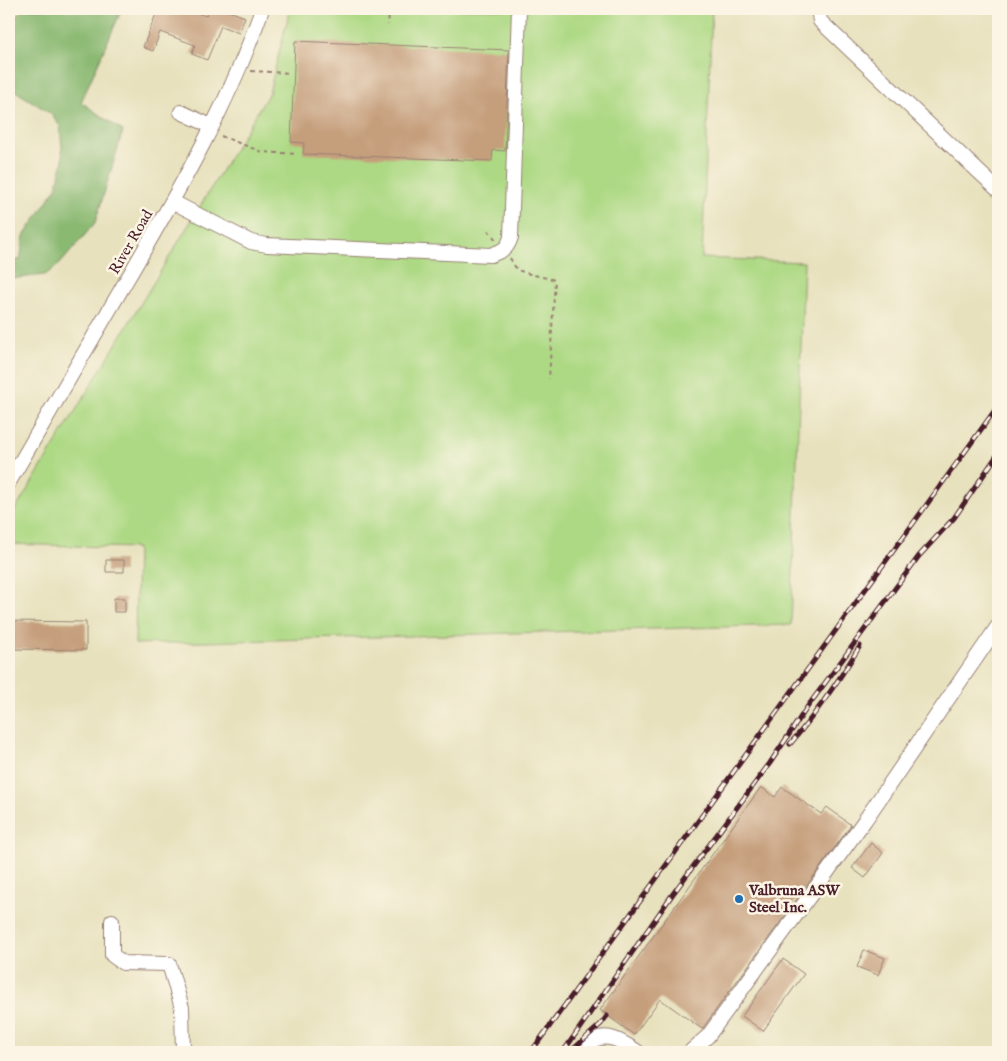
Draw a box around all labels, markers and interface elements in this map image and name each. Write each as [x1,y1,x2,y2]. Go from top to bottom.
street label: River Road [105,205,158,278]
place label: Valbruna ASW Steel Inc. [748,881,841,917]
marker: Valbruna ASW Steel Inc. [733,893,745,905]

